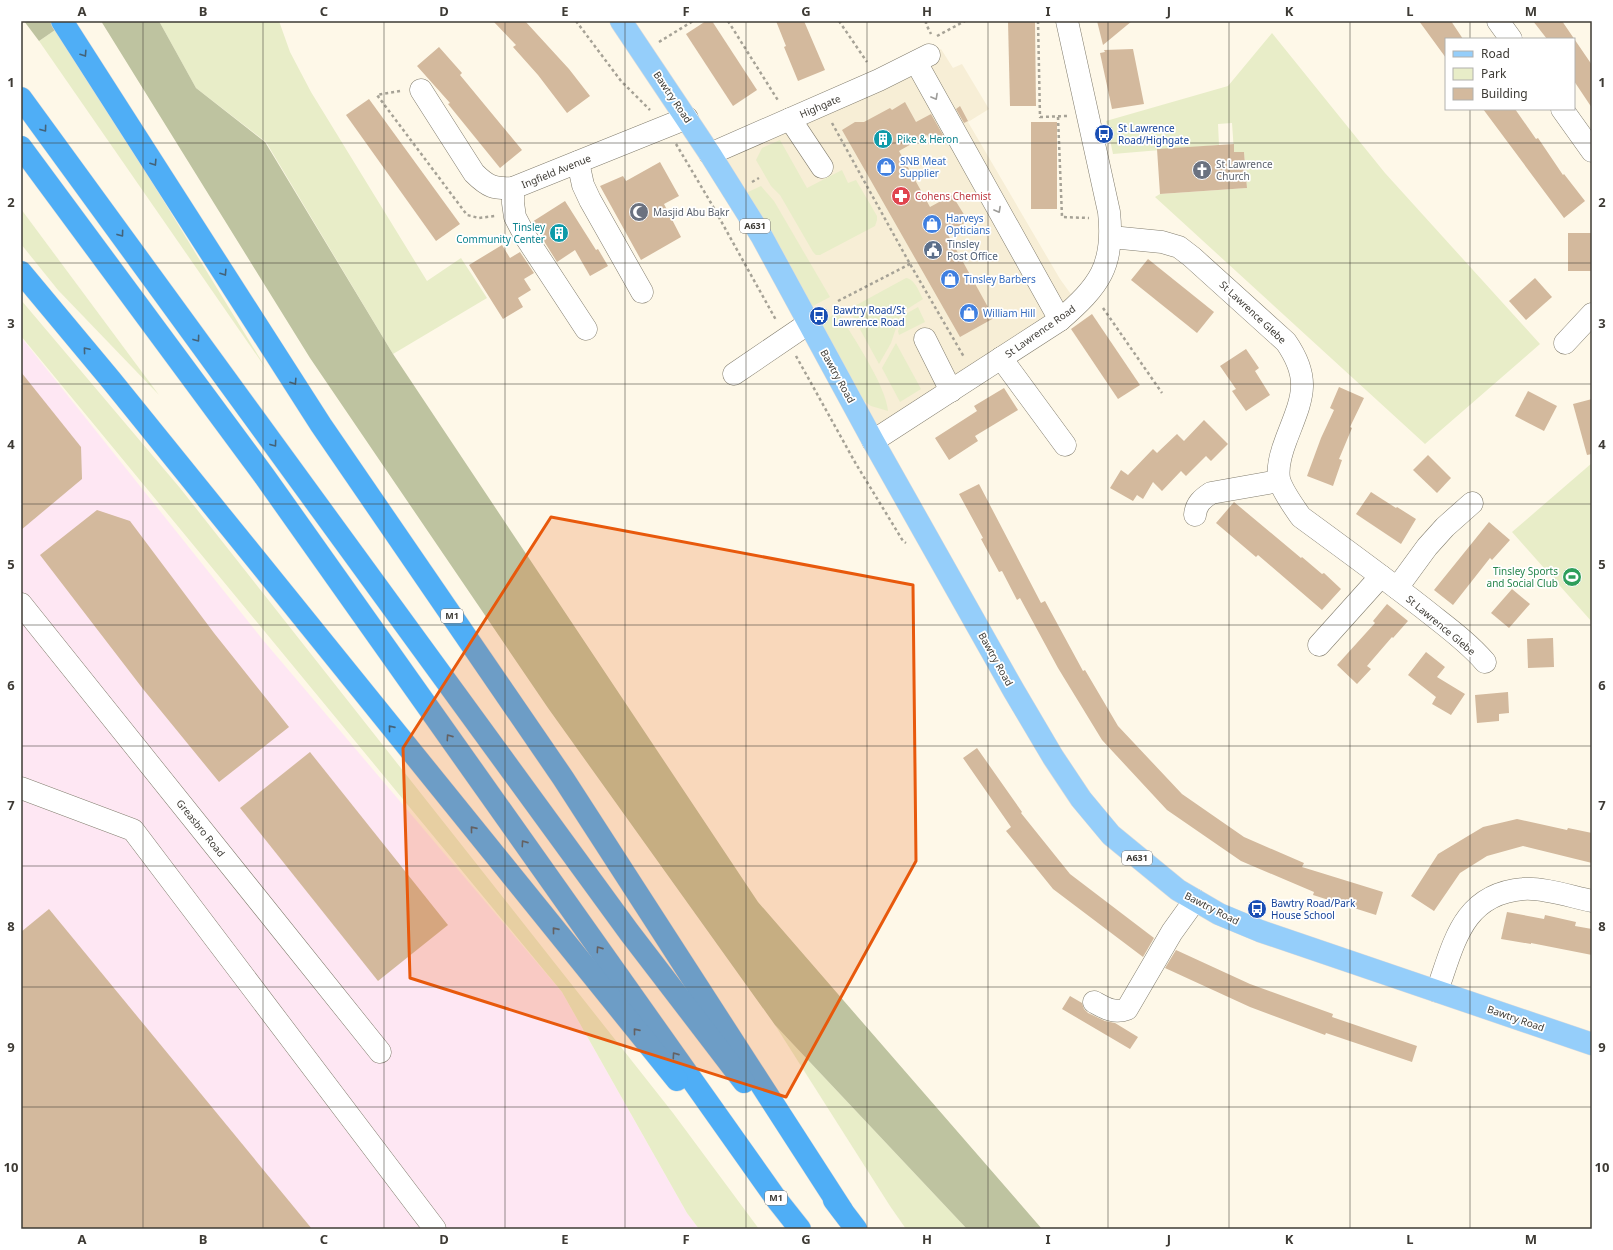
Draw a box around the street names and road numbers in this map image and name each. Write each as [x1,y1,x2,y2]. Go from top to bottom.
street label: Bawtry Road [651,68,695,126]
street label: Highgate [797,91,843,121]
street label: Ingfield Avenue [519,151,593,191]
road number: A631 [740,219,770,233]
street label: St Lawrence Glebe [1217,277,1290,347]
street label: St Lawrence Road [1002,301,1078,361]
street label: Bawtry Road [817,347,859,405]
street label: St Lawrence Glebe [1403,592,1479,658]
road number: M1 [441,609,463,623]
street label: Bawtry Road [975,630,1017,688]
street label: Greasbro Road [174,796,228,860]
road number: A631 [1122,851,1152,865]
street label: Bawtry Road [1182,888,1242,928]
street label: Bawtry Road [1486,1002,1546,1034]
road number: M1 [765,1191,787,1205]

